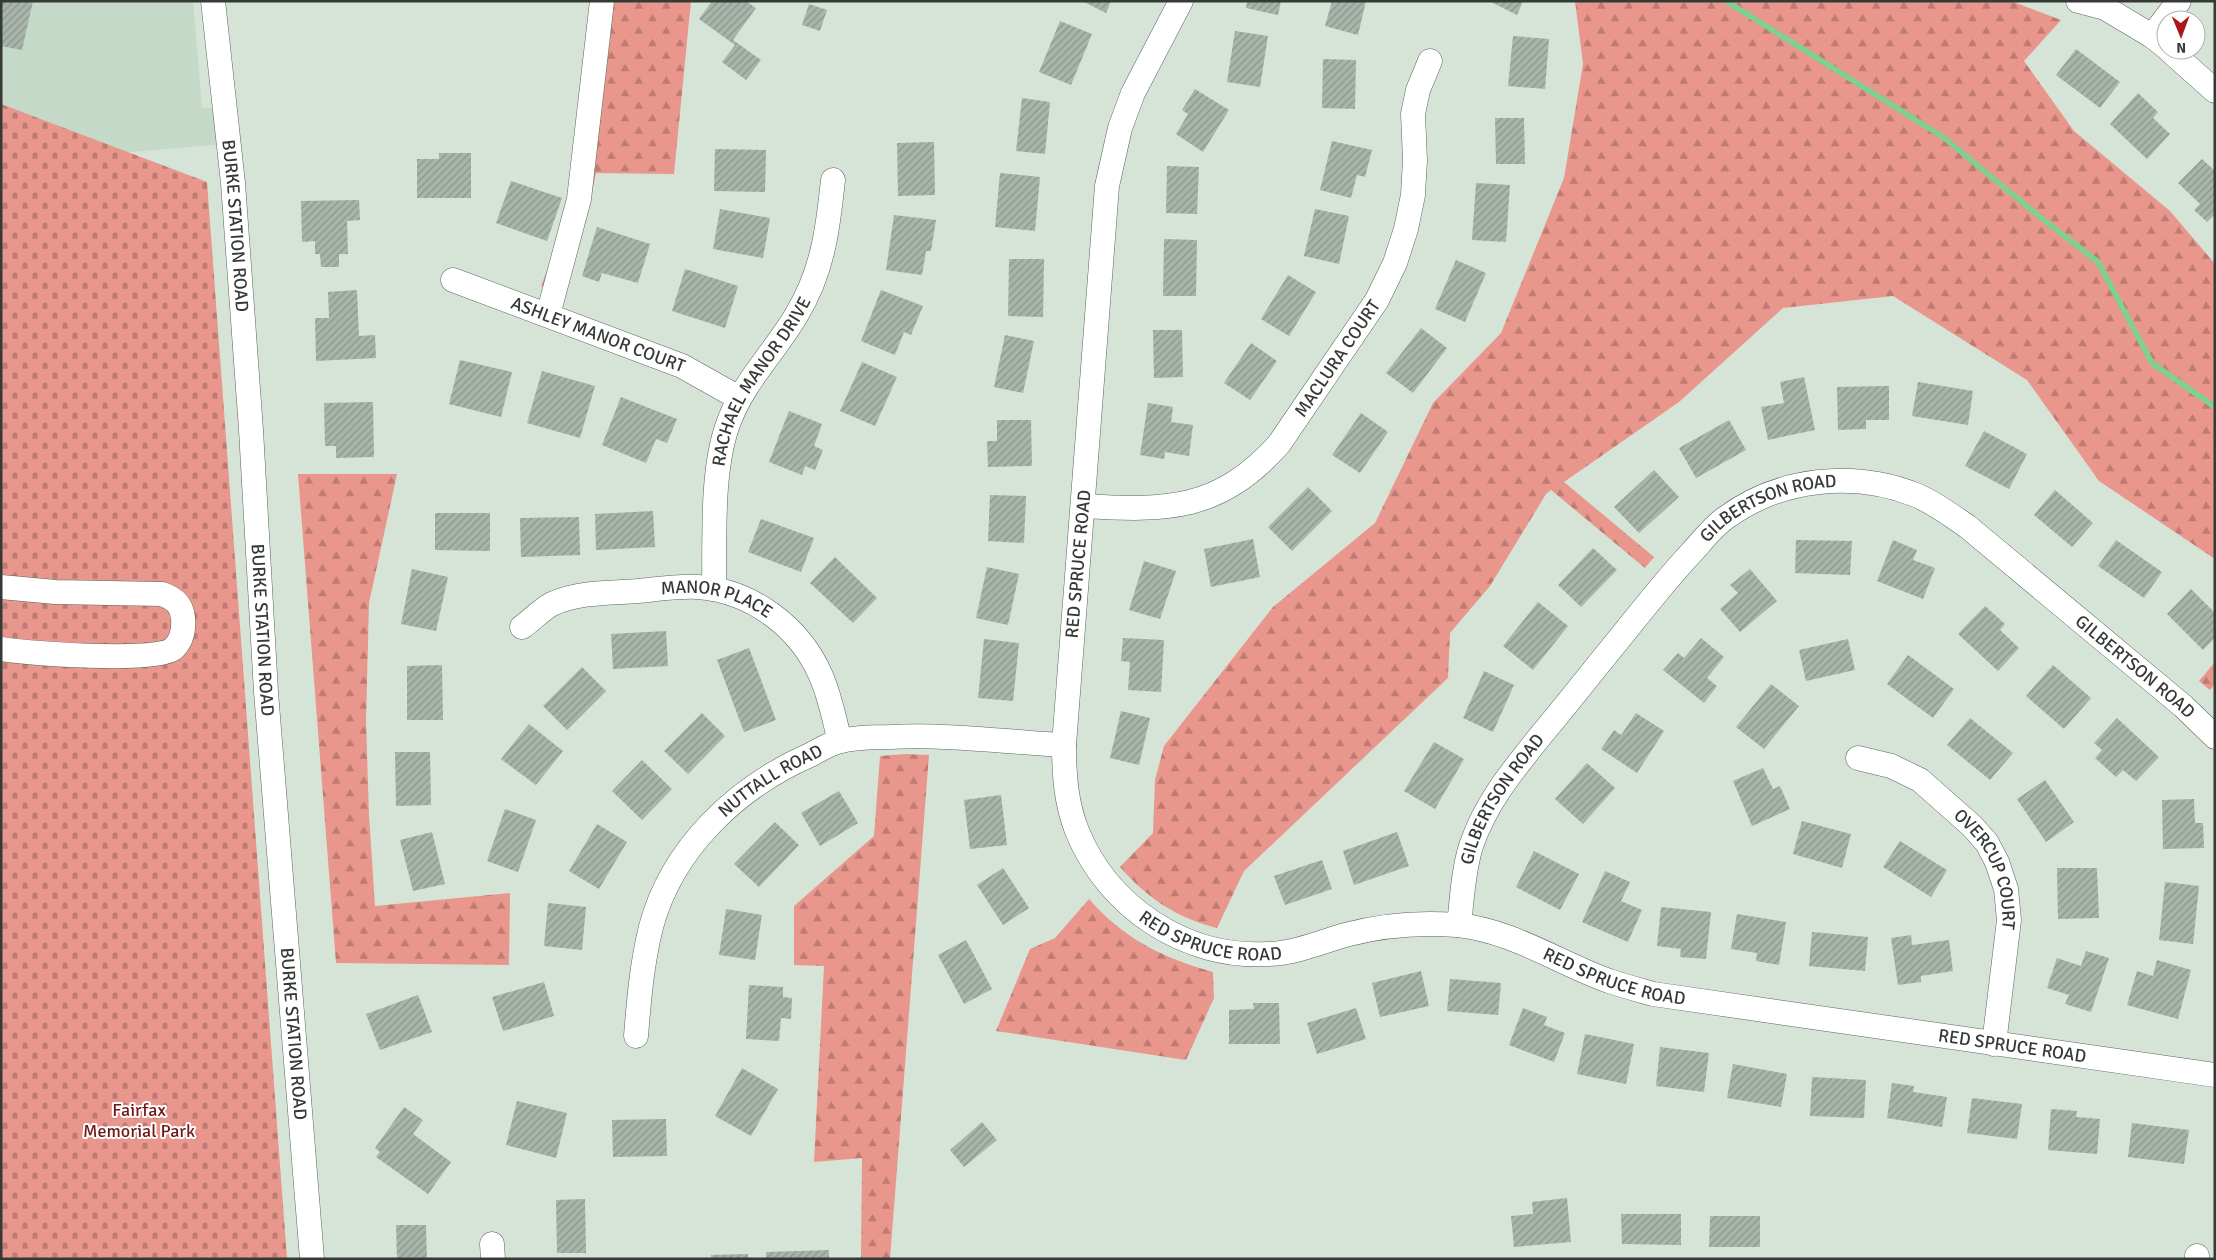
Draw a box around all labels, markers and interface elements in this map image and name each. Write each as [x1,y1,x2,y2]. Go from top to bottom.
north arrow [2156,10,2206,60]
text: N [2176,39,2186,56]
street label: BURKE STATION ROAD [217,138,253,313]
street label: ASHLEY MANOR COURT [508,292,688,377]
street label: RACHAEL MANOR DRIVE [707,293,816,468]
street label: MACLURA COURT [1290,295,1385,421]
street label: GILBERTSON ROAD [1695,470,1837,547]
street label: RED SPRUCE ROAD [1061,489,1095,639]
street label: BURKE STATION ROAD [247,543,279,717]
street label: MANOR PLACE [660,576,777,623]
street label: GILBERTSON ROAD [2071,610,2200,723]
street label: GILBERTSON ROAD [1456,729,1549,867]
street label: NUTTALL ROAD [714,739,826,822]
street label: OVERCUP COURT [1949,804,2020,931]
street label: RED SPRUCE ROAD [1135,906,1283,965]
street label: RED SPRUCE ROAD [1540,943,1687,1010]
street label: BURKE STATION ROAD [276,947,312,1121]
street label: RED SPRUCE ROAD [1937,1024,2088,1067]
park label: Fairfax Memorial Park [83,1099,195,1142]

